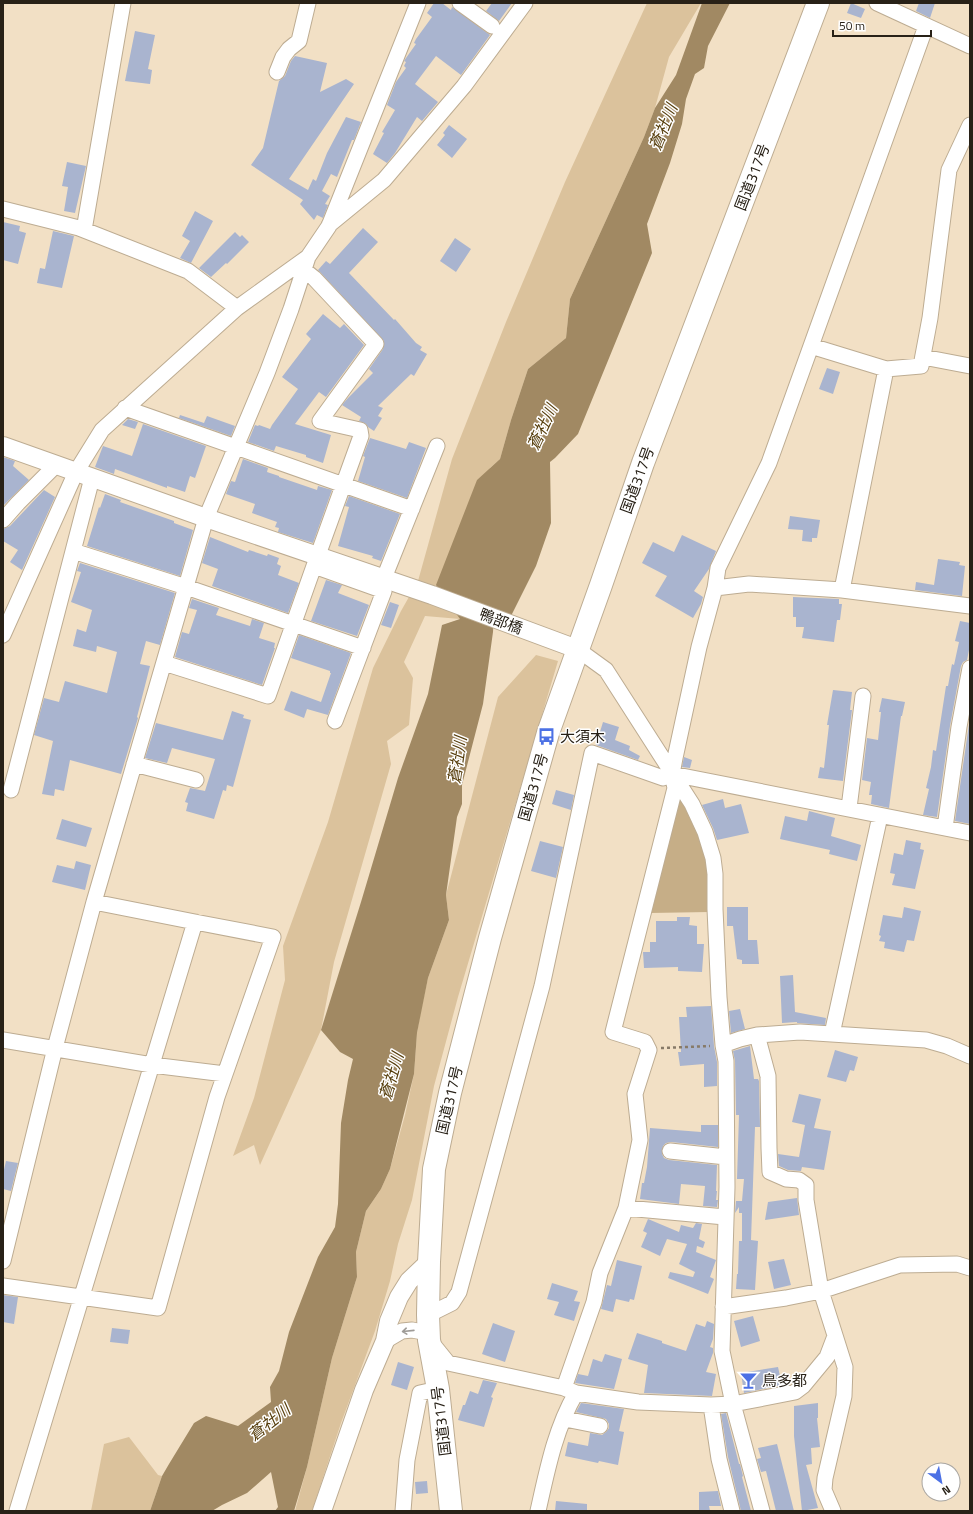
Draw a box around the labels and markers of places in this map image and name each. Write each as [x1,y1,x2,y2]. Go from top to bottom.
place label: 大須木 [560,725,605,748]
bus stop icon: 大須木 [537,726,557,746]
place label: 鳥多都 [762,1369,807,1392]
bar icon: 鳥多都 [739,1370,759,1390]

